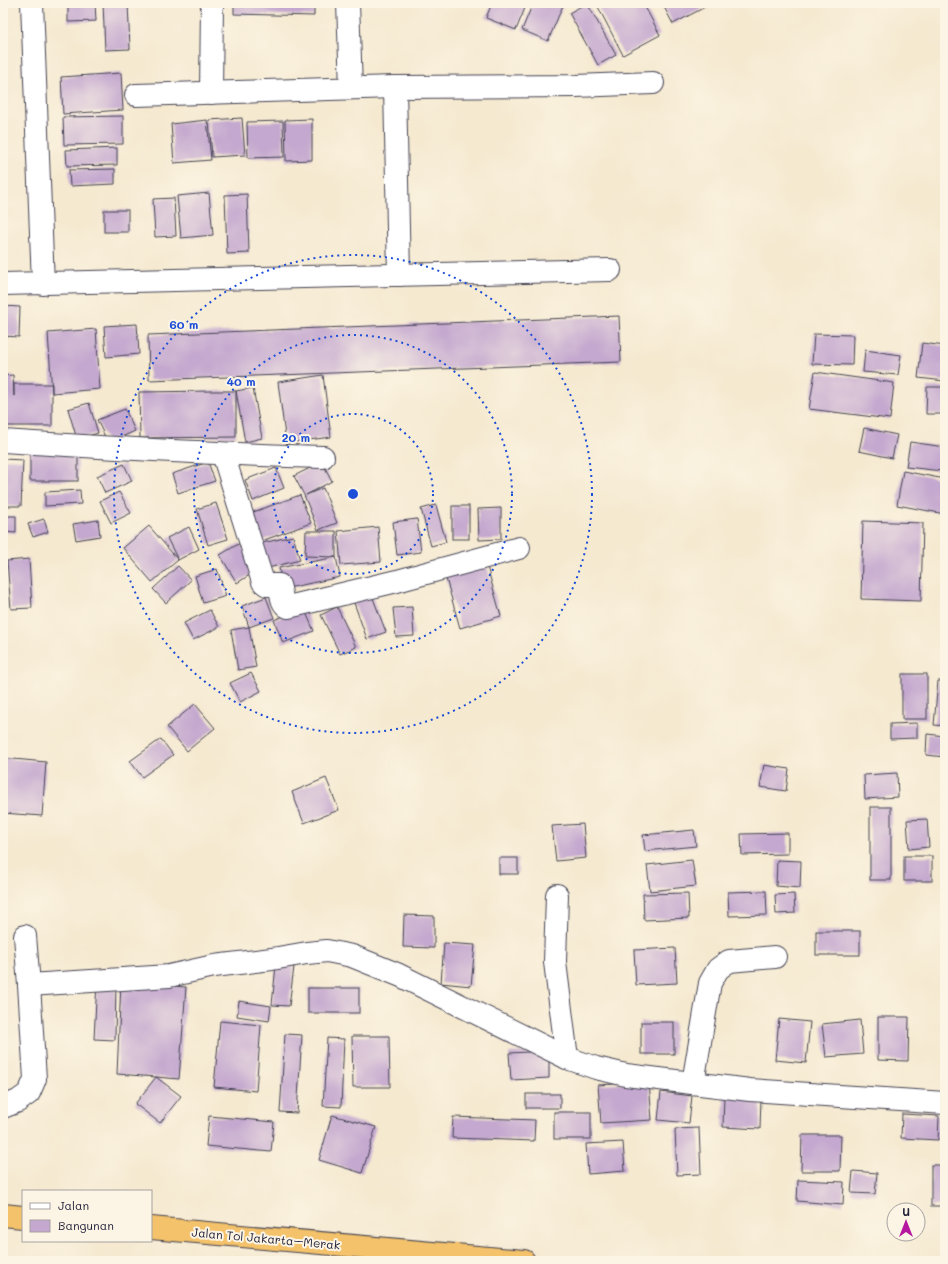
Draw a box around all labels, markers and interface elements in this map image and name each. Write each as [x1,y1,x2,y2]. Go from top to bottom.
text: 60 m [170,316,198,332]
text: 40 m [226,373,256,389]
text: 20 m [282,429,310,445]
centre of rings [346,487,360,501]
legend [22,1190,152,1242]
text: Jalan [58,1197,89,1213]
north arrow [886,1202,926,1242]
text: U [902,1204,910,1219]
text: Bangunan [58,1217,114,1233]
street label: Jalan Tol Jakarta–Merak [191,1224,341,1252]

